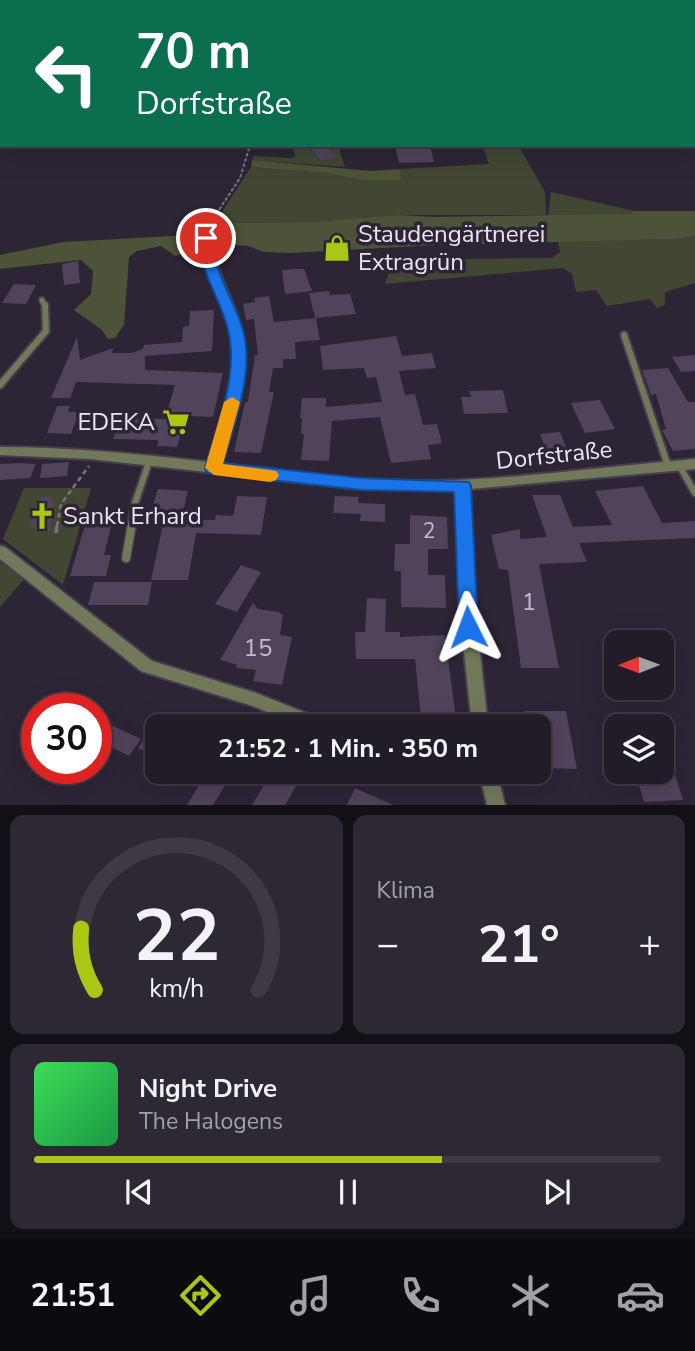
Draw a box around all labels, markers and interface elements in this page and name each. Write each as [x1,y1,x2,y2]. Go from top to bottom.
text: 70 m [136,18,251,85]
icon: left [21,28,112,119]
text: Dorfstraße [136,82,292,125]
pin [176,208,236,268]
place label: Staudengärtnerei Extragrün [358,218,545,278]
icon: arrive [187,219,225,257]
shop icon: Staudengärtnerei Extragrün [322,233,352,263]
place label: EDEKA [77,406,156,438]
supermarket icon: EDEKA [161,407,191,437]
street label: Dorfstraße [494,433,614,477]
place label: Sankt Erhard [63,500,202,532]
church icon: Sankt Erhard [27,501,57,531]
house number: 2 [423,517,435,545]
house number: 1 [522,586,536,618]
position arrow [431,590,505,664]
north arrow [604,630,674,700]
map controls [604,630,674,784]
house number: 15 [244,632,272,664]
speed limit sign: 30 [21,693,112,784]
button: layers [604,714,674,784]
text: 21:52 · 1 Min. · 350 m [218,731,478,766]
text: Klima [377,875,435,906]
text: 22 [133,887,220,987]
text: 21° [478,909,560,980]
text: − [377,919,399,970]
text: + [638,919,661,970]
text: km/h [149,972,204,1006]
text: Night Drive [139,1071,277,1106]
text: The Halogens [139,1106,283,1137]
icon: previous [120,1173,158,1211]
icon: pause [329,1173,367,1211]
icon: next [538,1173,576,1211]
icon: directions [176,1271,225,1320]
icon: music [286,1271,335,1320]
icon: phone [396,1271,445,1320]
icon: climate [506,1271,555,1320]
icon: car [616,1271,665,1320]
text: 21:51 [30,1274,115,1317]

